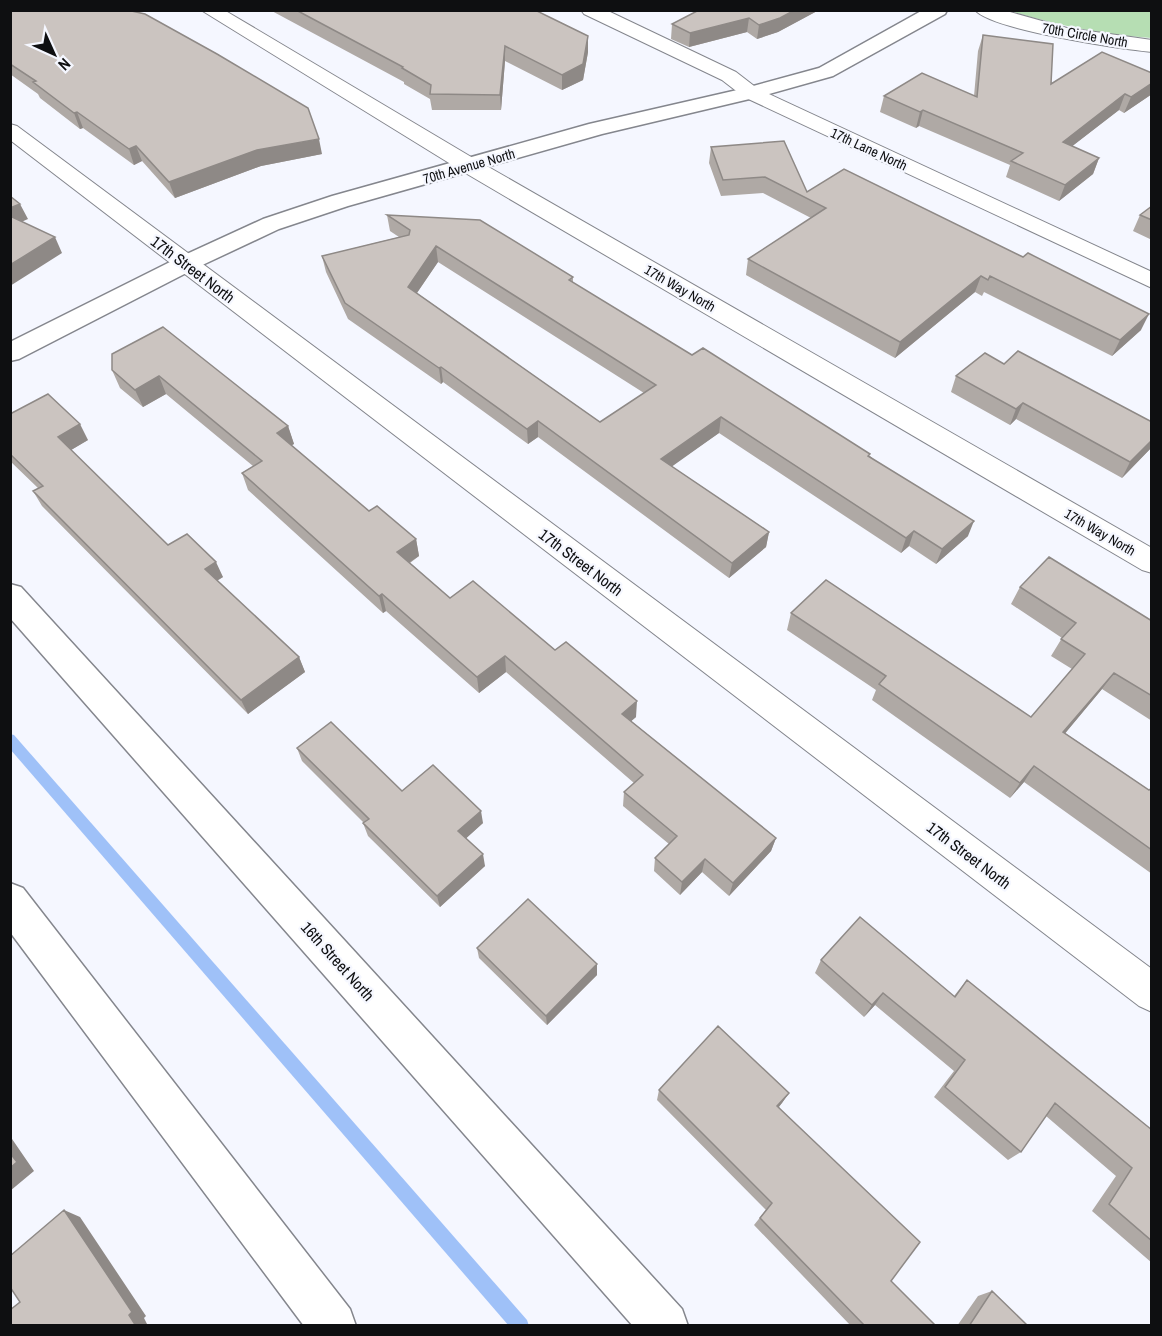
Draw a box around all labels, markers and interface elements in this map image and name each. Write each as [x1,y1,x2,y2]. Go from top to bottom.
street label: 70th Circle North [1041,19,1129,51]
north arrow [24,24,84,84]
text: N [53,53,76,76]
street label: 17th Lane North [828,123,910,175]
street label: 70th Avenue North [421,144,517,188]
street label: 17th Street North [146,230,240,308]
street label: 17th Way North [641,260,719,316]
street label: 17th Way North [1061,504,1139,560]
street label: 17th Street North [534,523,628,601]
street label: 17th Street North [922,816,1016,894]
street label: 16th Street North [296,917,380,1005]

